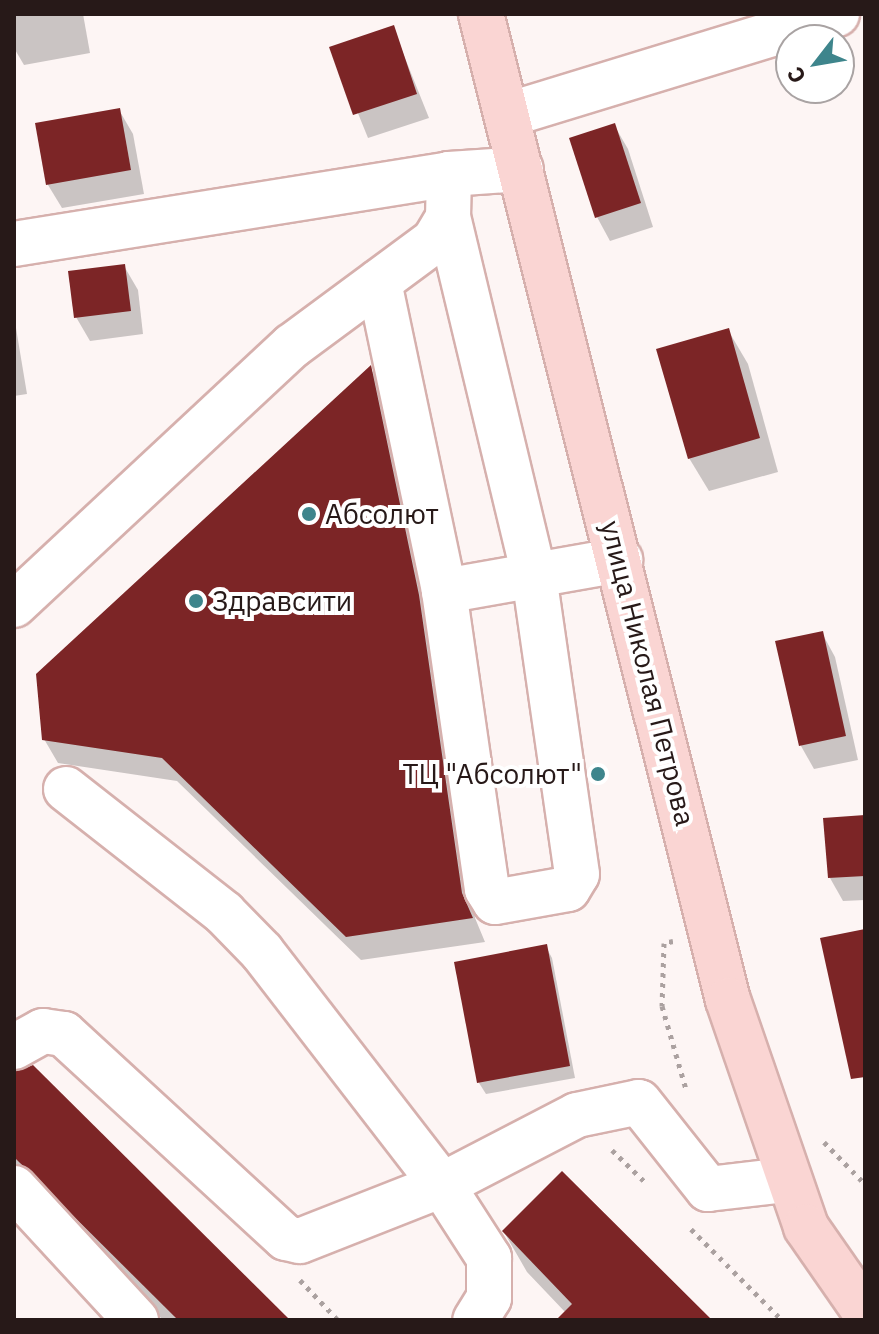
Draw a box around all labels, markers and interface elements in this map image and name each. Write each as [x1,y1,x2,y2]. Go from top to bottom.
north arrow [775,24,855,104]
text: С [780,62,812,89]
place label: Абсолют [325,497,439,531]
marker: Абсолют [300,505,318,523]
street label: улица Николая Петрова [594,517,702,829]
place label: Здравсити [212,584,352,618]
marker: Здравсити [187,592,205,610]
place label: ТЦ "Абсолют" [402,757,582,791]
marker: ТЦ "Абсолют" [589,765,607,783]

